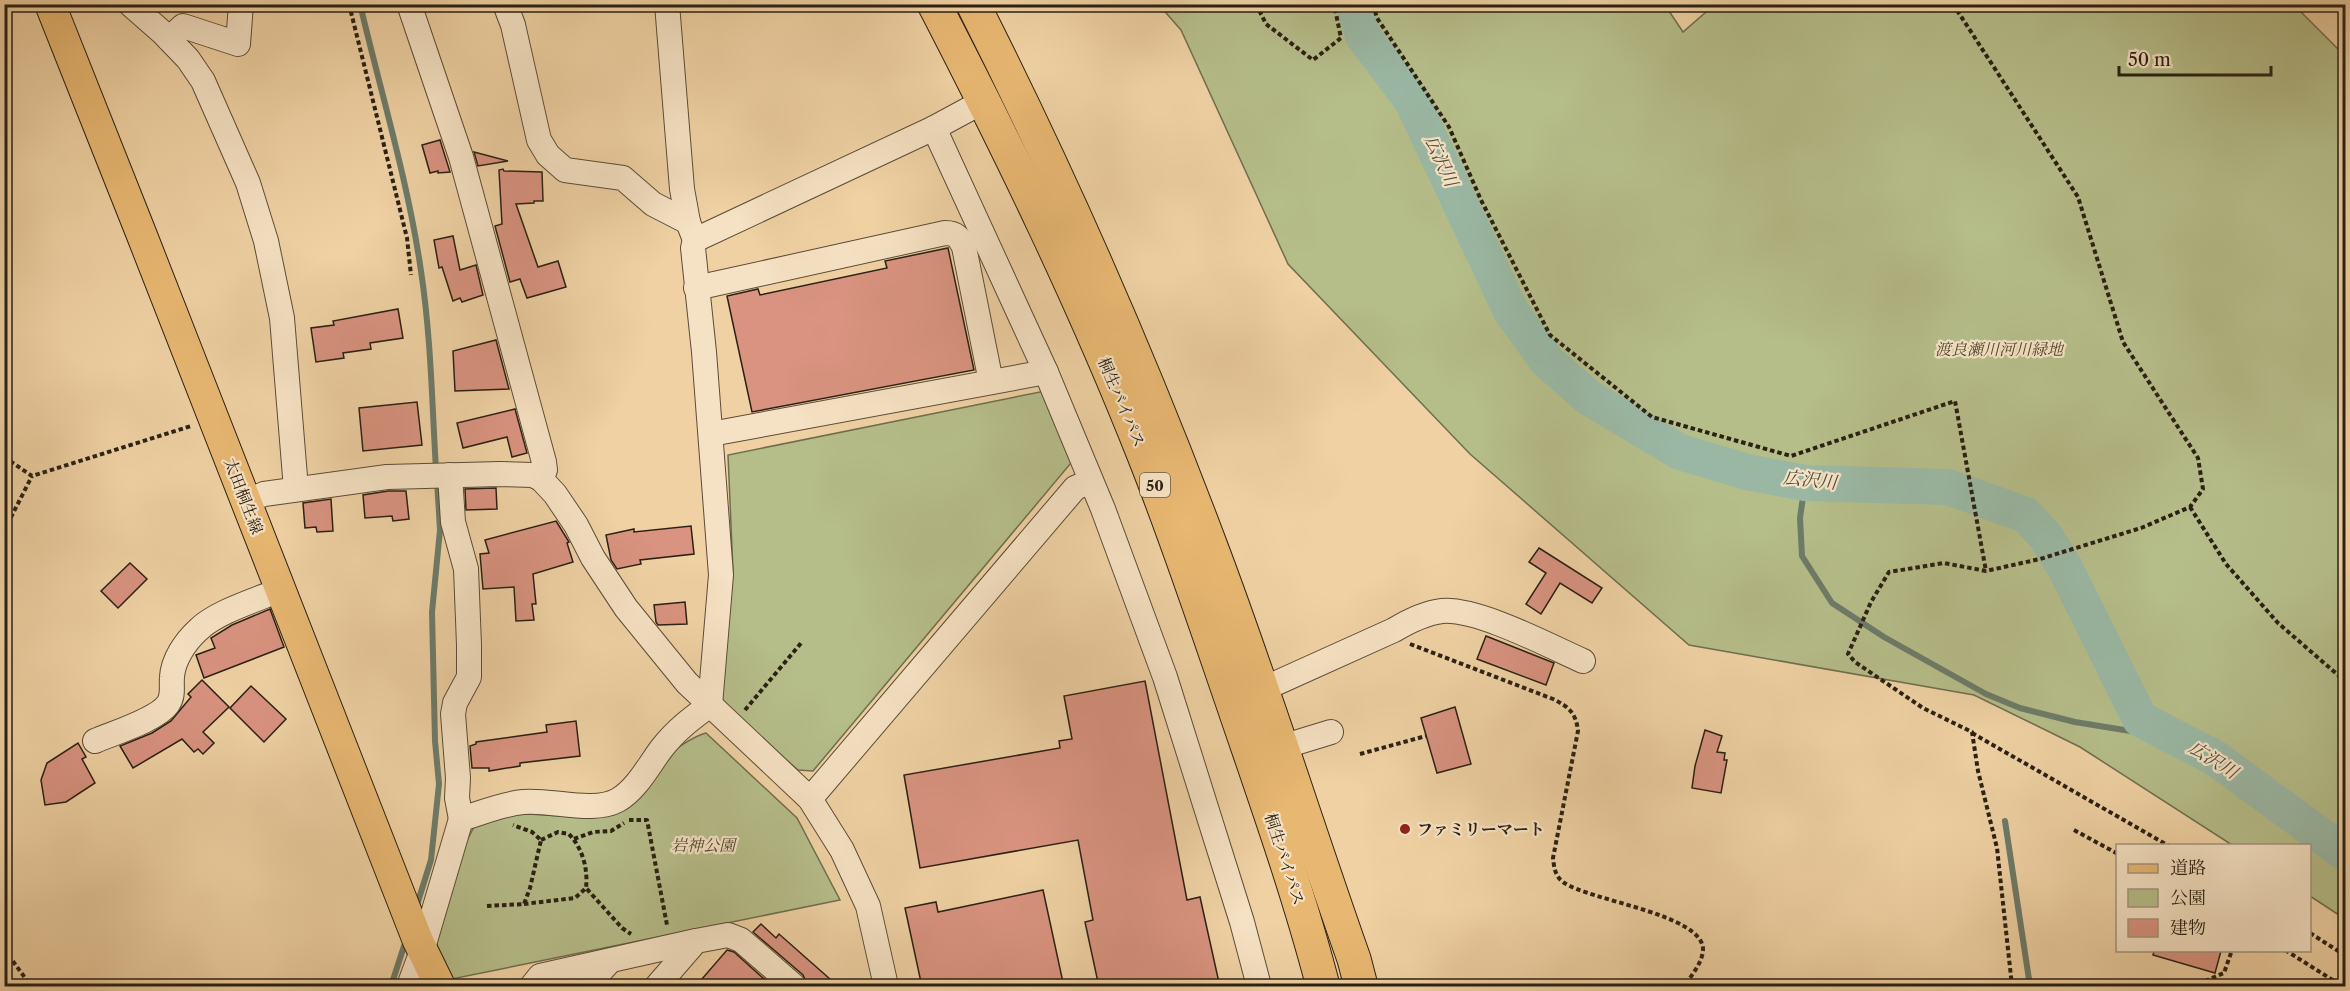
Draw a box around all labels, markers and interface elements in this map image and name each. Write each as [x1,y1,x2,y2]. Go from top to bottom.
scale bar [2119,39,2270,77]
text: 50 m [2128,49,2171,71]
water label: 広沢川 [1420,132,1463,192]
park label: 渡良瀬川河川緑地 [1935,339,2065,359]
street label: 桐生バイパス [1094,354,1150,450]
street label: 太田桐生線 [220,455,268,537]
water label: 広沢川 [1782,466,1840,494]
road number: 50 [1140,473,1170,497]
water label: 広沢川 [2184,736,2243,785]
street label: 桐生バイパス [1261,810,1309,908]
place label: ファミリーマート [1417,819,1545,839]
marker: ファミリーマート [1398,822,1412,836]
park label: 岩神公園 [671,835,738,855]
legend [2116,844,2311,952]
text: 道路 [2170,857,2206,879]
text: 公園 [2170,887,2206,909]
text: 建物 [2170,917,2206,939]

